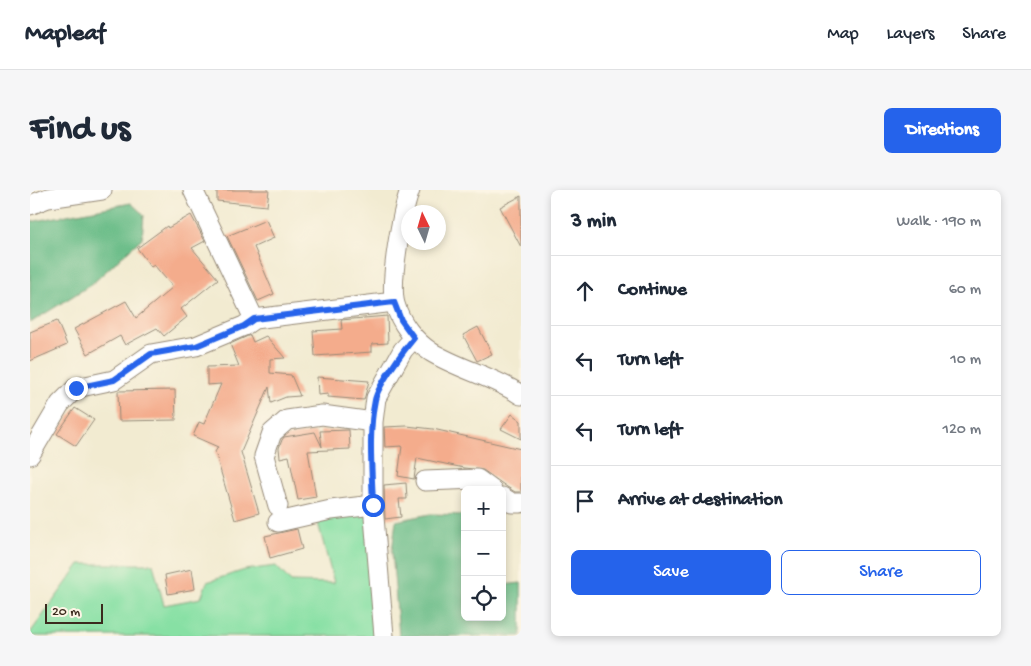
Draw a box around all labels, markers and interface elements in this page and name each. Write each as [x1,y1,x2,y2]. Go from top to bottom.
text: Mapleaf [25,20,105,49]
text: Map [827,24,859,45]
text: Layers [887,24,934,45]
text: Share [962,24,1006,45]
button: Directions [884,108,1001,153]
text: Find us [30,110,130,151]
north arrow [401,205,446,250]
text: 3 min [571,210,616,235]
text: Walk · 190 m [897,213,981,232]
icon: ahead [571,277,599,305]
text: Continue [618,279,687,302]
text: 60 m [949,281,981,300]
icon: left [571,347,599,375]
text: Turn left [618,349,682,372]
text: 10 m [950,351,981,370]
route end [65,377,88,400]
icon: left [571,417,599,445]
text: Turn left [618,419,682,442]
text: 120 m [942,421,981,440]
map controls [461,486,506,621]
button: + [461,486,506,531]
icon: arrive [571,487,599,515]
text: Arrive at destination [618,489,782,512]
route start [362,494,385,517]
button: − [461,531,506,576]
button: Save [571,550,771,595]
button: Share [781,550,981,595]
button: locate [461,576,506,621]
scale bar [45,601,102,624]
text: 20 m [52,604,80,621]

